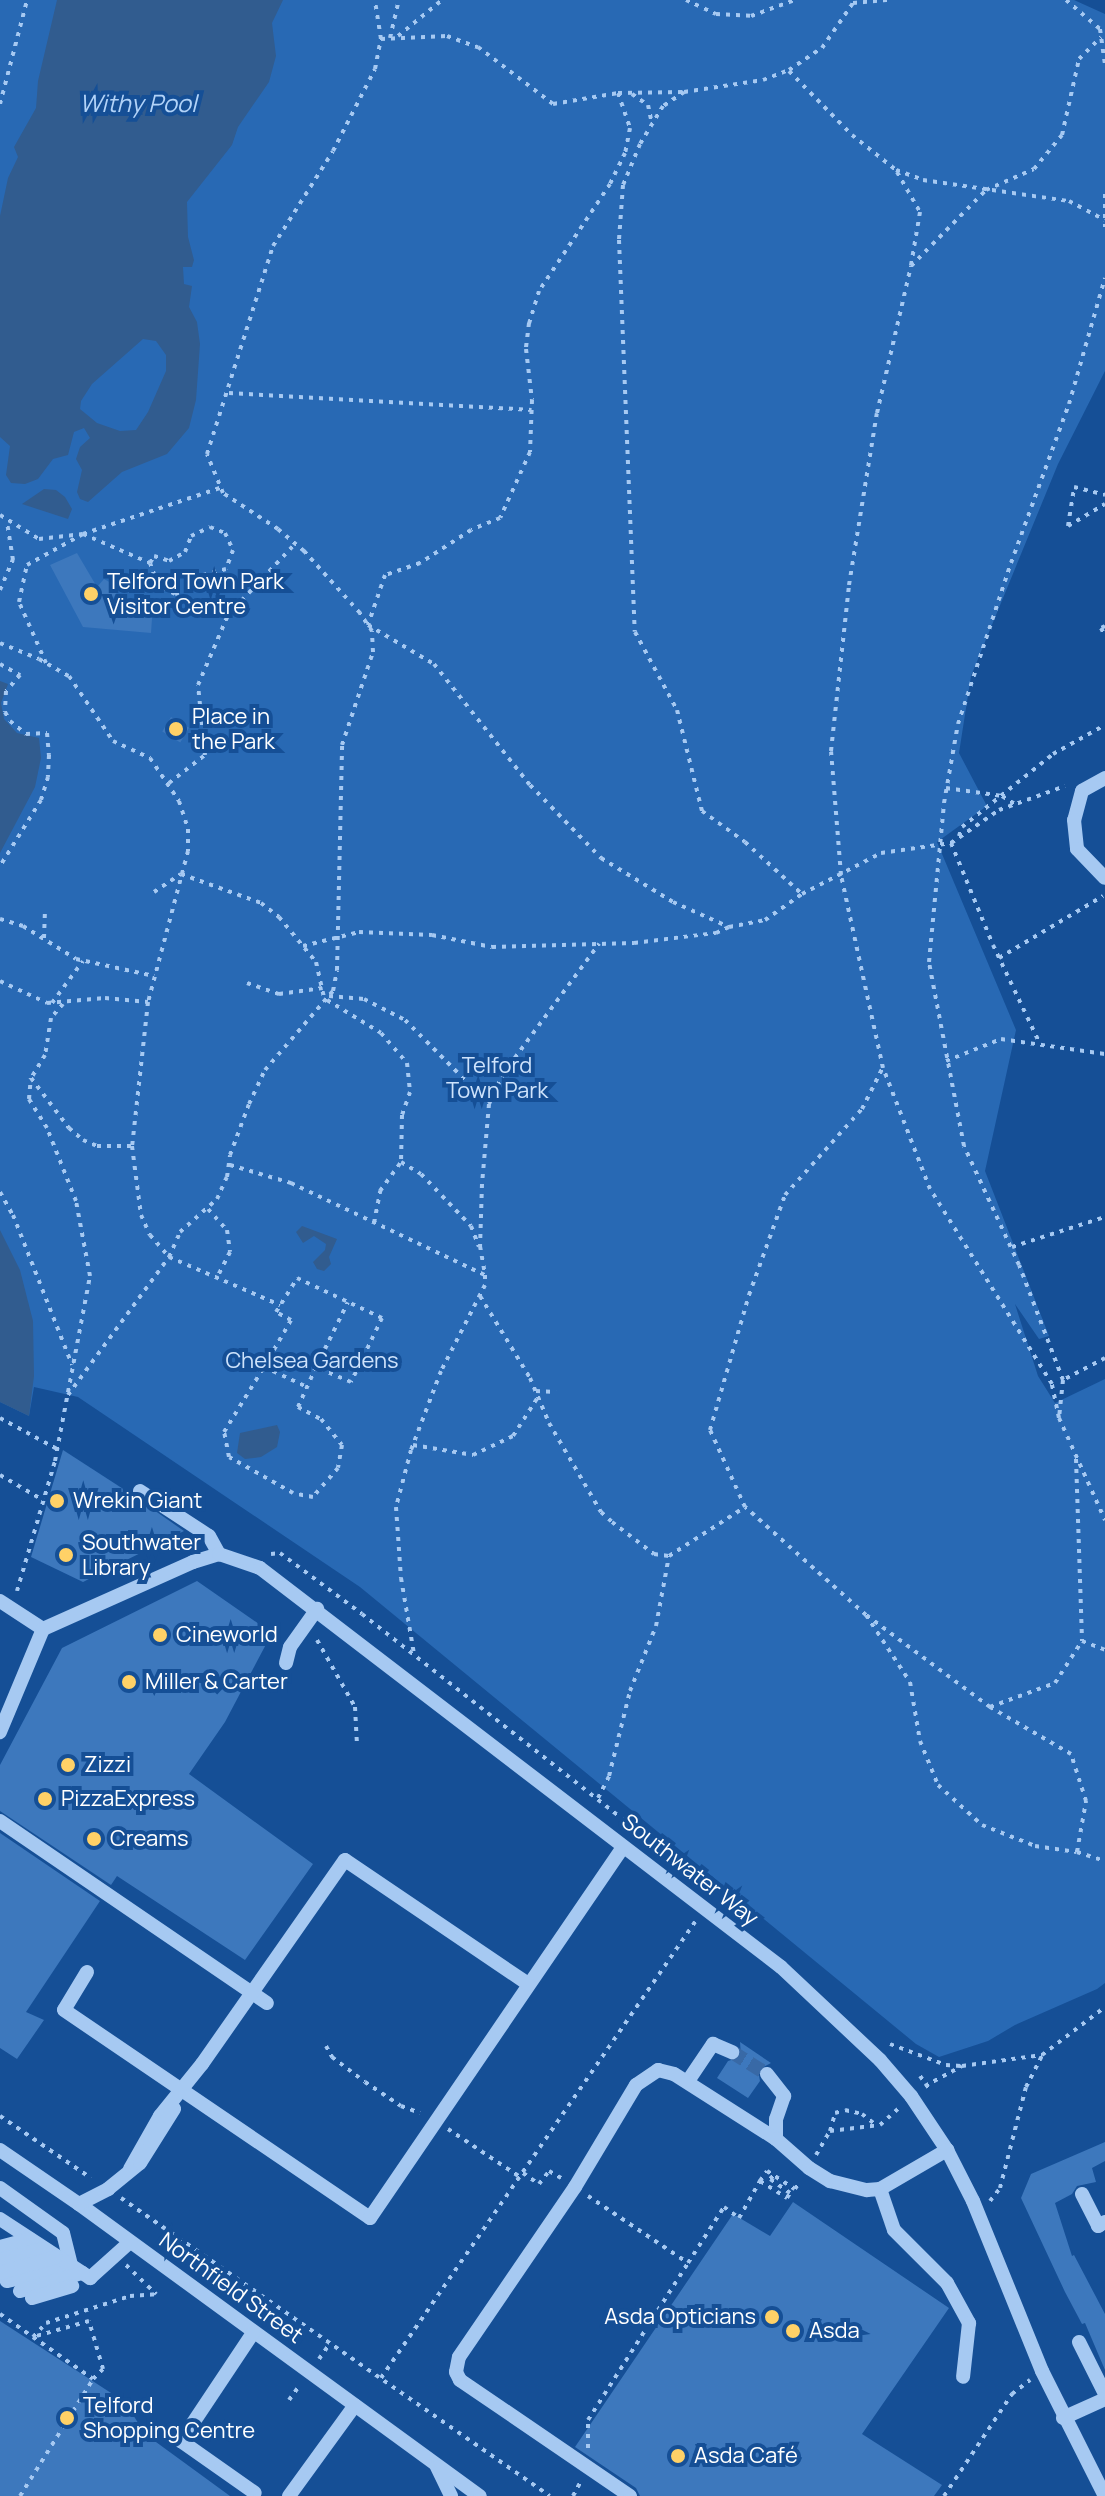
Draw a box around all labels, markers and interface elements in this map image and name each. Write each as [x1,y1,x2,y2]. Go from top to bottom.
water label: Withy Pool [79,89,197,117]
place label: Telford Town Park Visitor Centre [107,568,284,620]
marker: Telford Town Park Visitor Centre [82,585,100,603]
place label: Place in the Park [192,703,275,754]
marker: Place in the Park [167,720,185,738]
park label: Telford Town Park [446,1052,548,1104]
park label: Chelsea Gardens [225,1348,399,1374]
place label: Wrekin Giant [73,1488,202,1514]
marker: Wrekin Giant [48,1492,66,1510]
place label: Southwater Library [82,1529,201,1580]
marker: Southwater Library [57,1546,75,1564]
place label: Cineworld [176,1622,278,1648]
marker: Cineworld [151,1626,169,1644]
place label: Miller & Carter [145,1669,288,1695]
marker: Miller & Carter [120,1673,138,1691]
place label: Zizzi [84,1752,131,1778]
marker: Zizzi [59,1756,77,1774]
place label: PizzaExpress [61,1786,195,1812]
marker: PizzaExpress [36,1790,54,1808]
street label: Southwater Way [616,1808,764,1932]
place label: Creams [110,1826,189,1852]
marker: Creams [85,1830,103,1848]
street label: Northfield Street [154,2227,308,2349]
place label: Asda Opticians [604,2304,756,2330]
marker: Asda Opticians [763,2308,781,2326]
place label: Asda [809,2318,860,2344]
marker: Asda [784,2322,802,2340]
place label: Telford Shopping Centre [83,2392,255,2444]
marker: Telford Shopping Centre [58,2409,76,2427]
place label: Asda Café [694,2443,798,2469]
marker: Asda Café [669,2447,687,2465]

